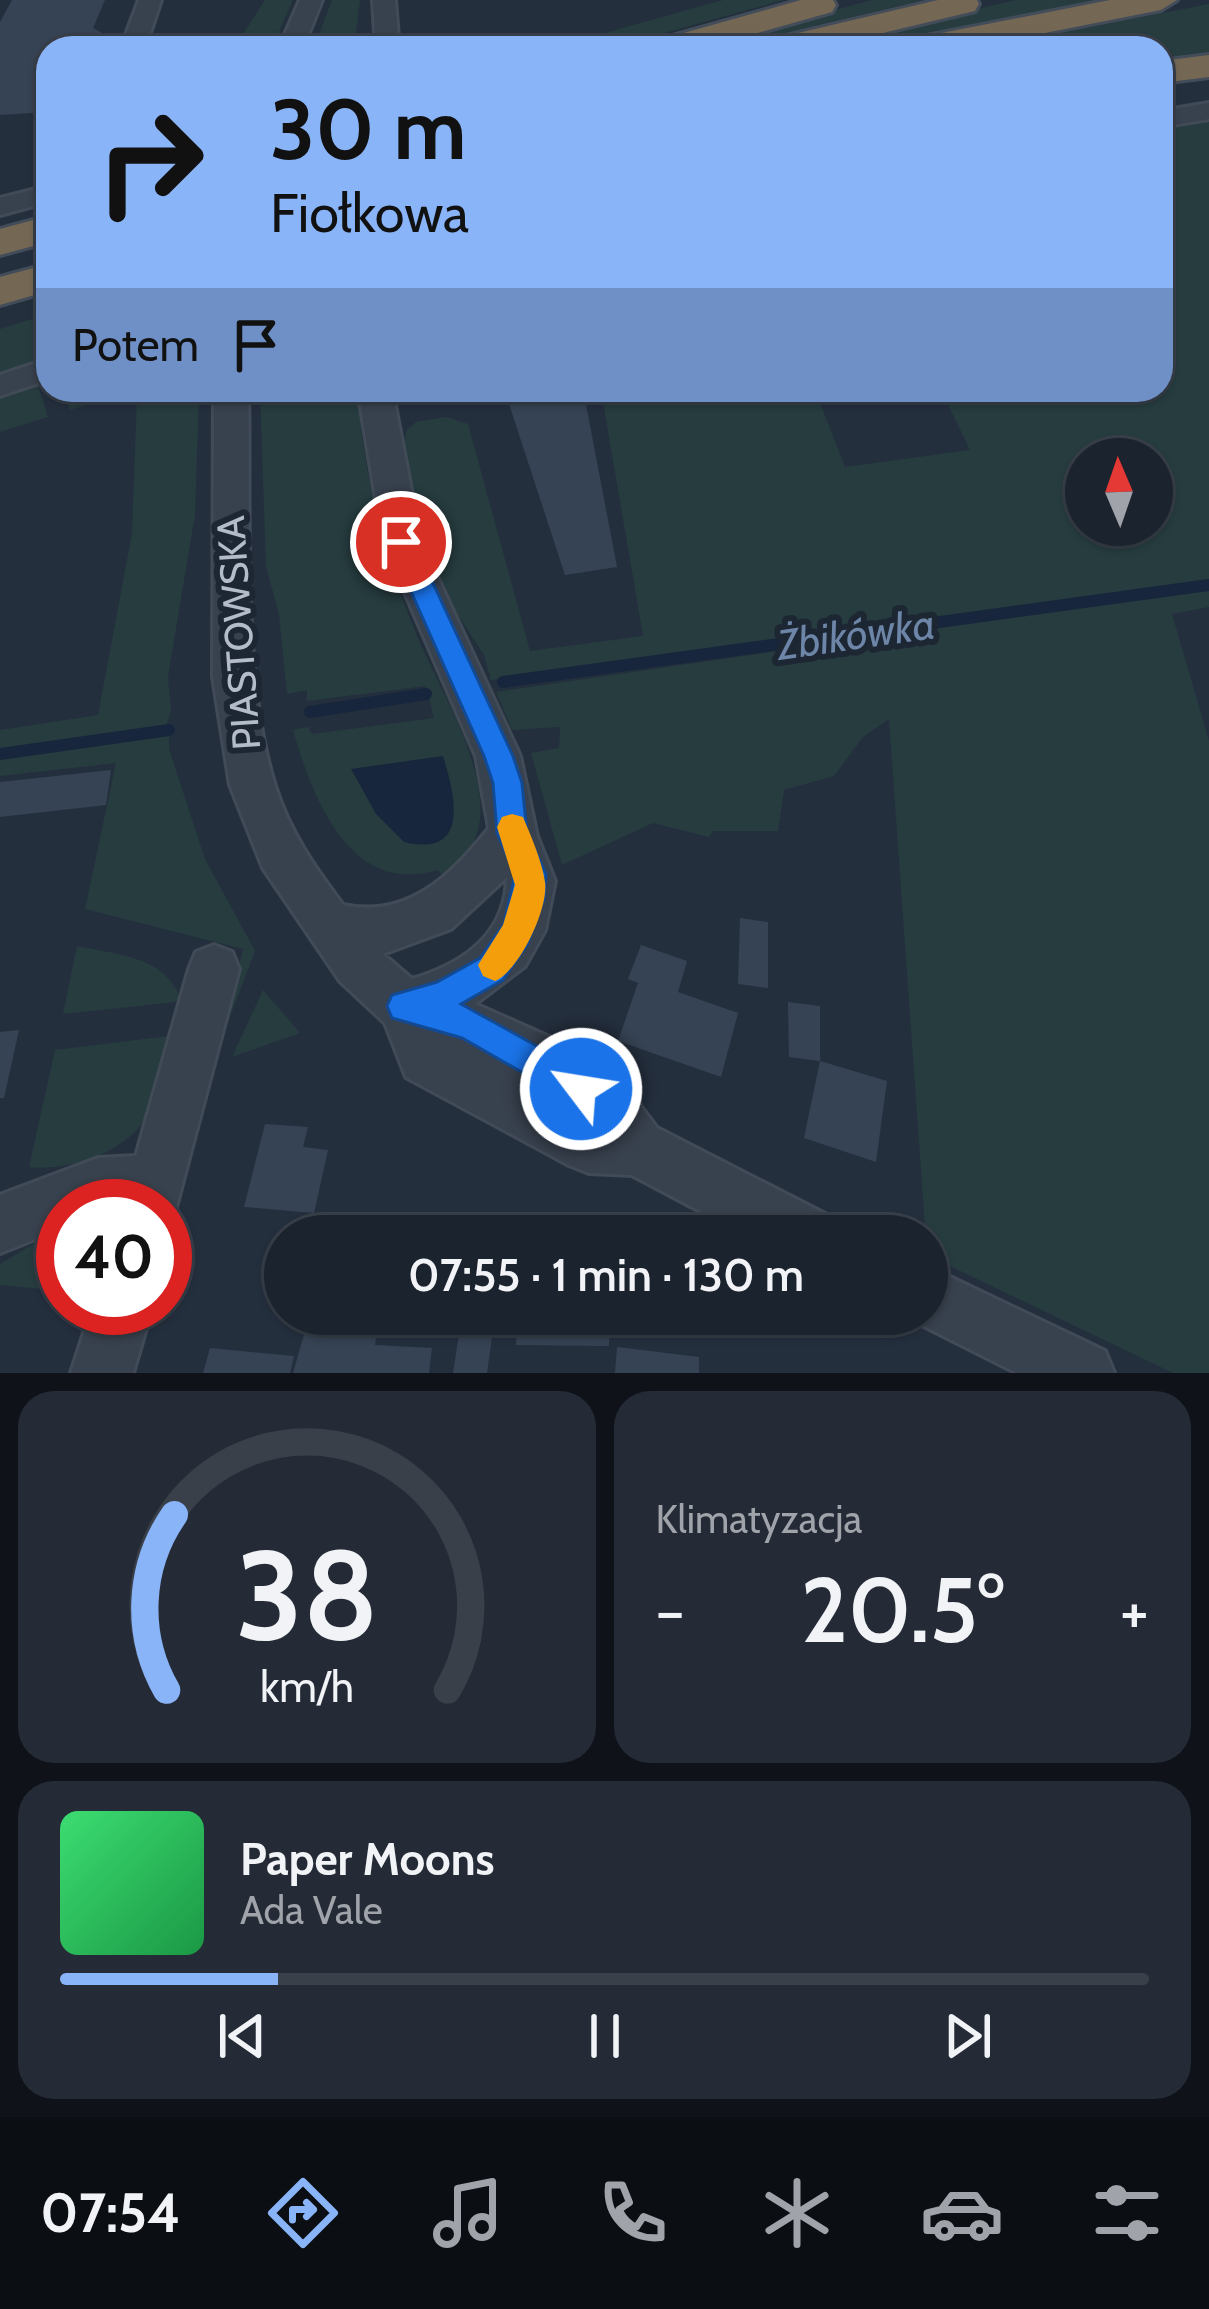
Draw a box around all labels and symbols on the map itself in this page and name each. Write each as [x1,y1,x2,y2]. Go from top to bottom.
north arrow [1065,438,1173,546]
pin [350,491,452,593]
street label: PIASTOWSKA [206,514,270,752]
water label: Żbikówka [772,597,938,671]
position arrow [518,1026,644,1152]
speed limit sign: 40 [36,1179,192,1335]

